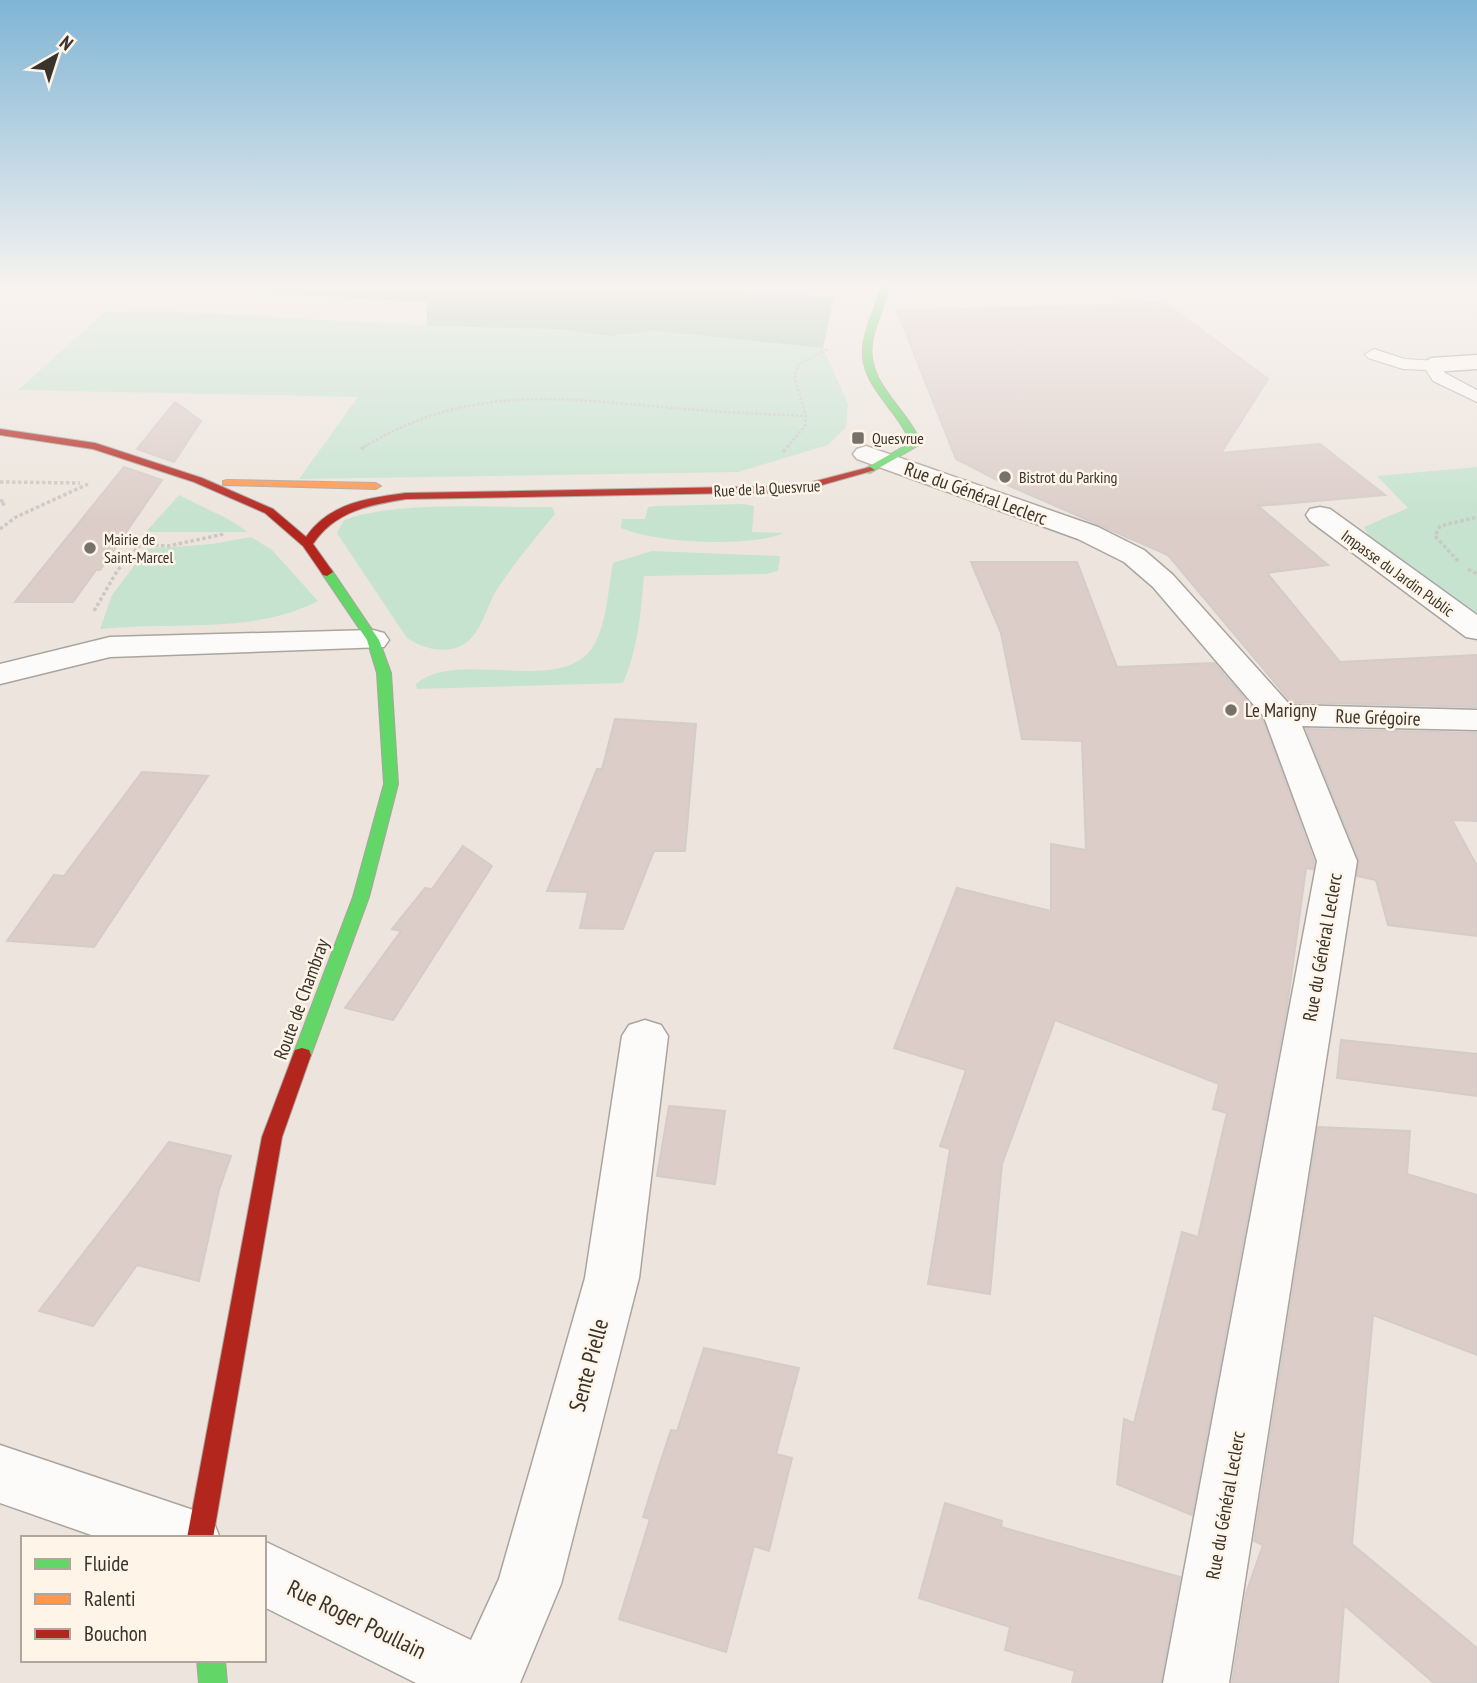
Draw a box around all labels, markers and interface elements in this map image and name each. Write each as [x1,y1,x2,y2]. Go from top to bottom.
north arrow [21,21,91,91]
text: N [55,30,78,55]
place label: Quesvrue [872,428,924,448]
marker: Quesvrue [850,430,866,446]
street label: Rue du Général Leclerc [901,456,1051,530]
place label: Bistrot du Parking [1019,467,1117,487]
marker: Bistrot du Parking [997,469,1013,485]
street label: Rue de la Quesvrue [713,475,821,501]
street label: Impasse du Jardin Public [1338,525,1459,621]
place label: Mairie de Saint-Marcel [104,529,173,567]
marker: Mairie de Saint-Marcel [82,540,98,556]
place label: Le Marigny [1245,698,1318,722]
marker: Le Marigny [1223,702,1239,718]
street label: Rue Grégoire [1335,704,1421,730]
street label: Rue du Général Leclerc [1297,871,1347,1023]
street label: Route de Chambray [268,934,334,1063]
street label: Sente Pielle [562,1315,614,1415]
street label: Rue du Général Leclerc [1200,1429,1250,1581]
legend [21,1536,266,1662]
text: Fluide [84,1550,129,1577]
street label: Rue Roger Poullain [283,1573,431,1665]
text: Ralenti [84,1585,136,1612]
text: Bouchon [84,1620,147,1647]

